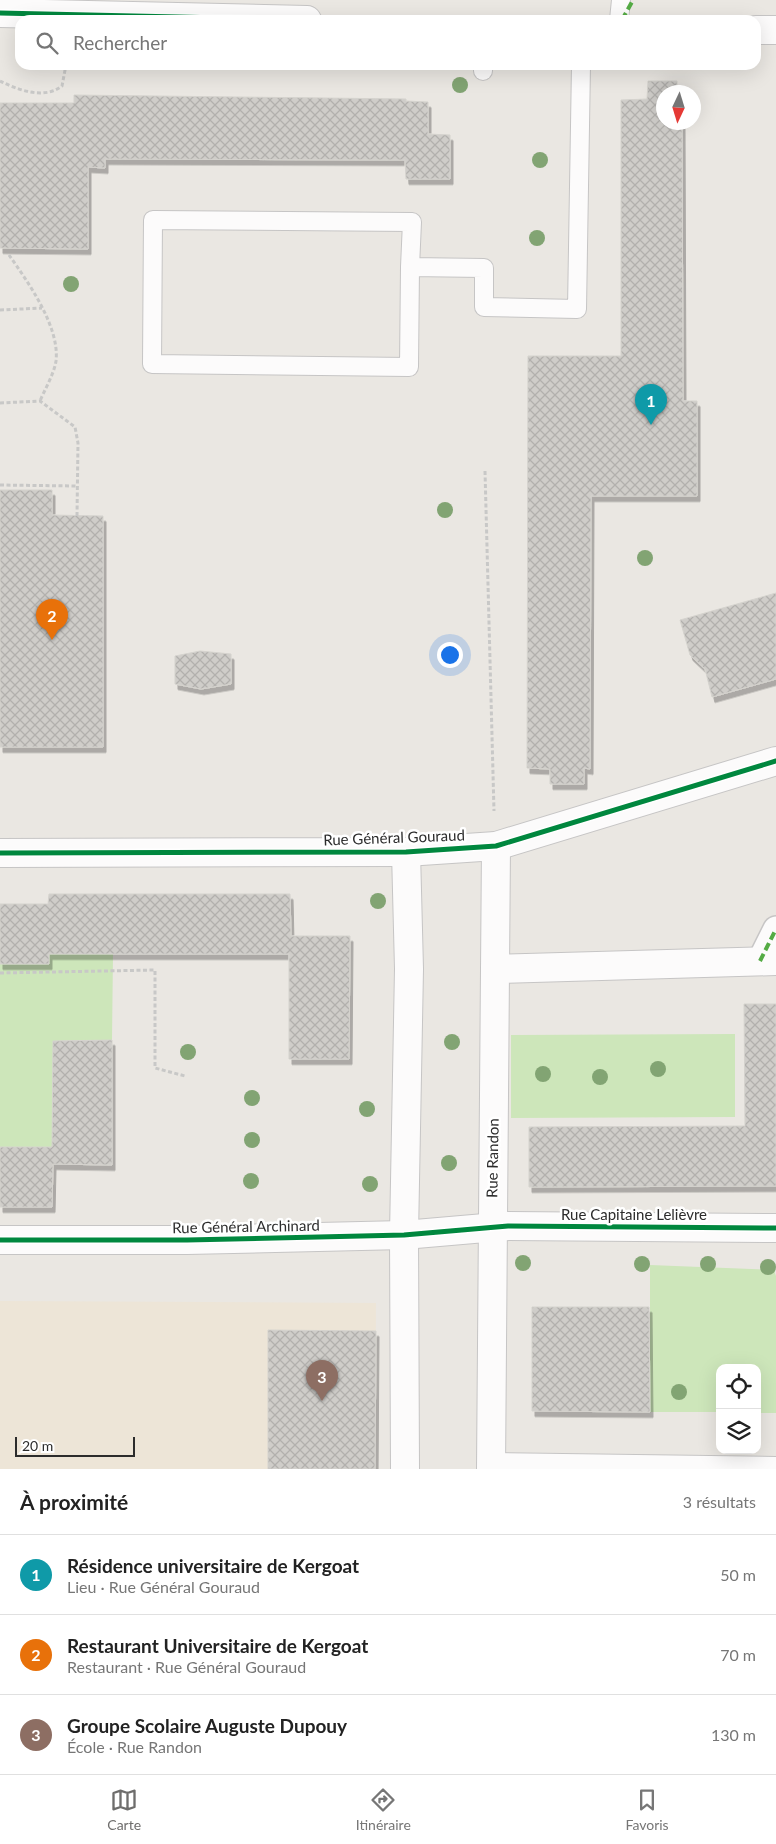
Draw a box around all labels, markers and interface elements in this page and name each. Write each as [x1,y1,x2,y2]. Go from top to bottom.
search box [15,15,761,70]
icon: search [33,29,61,57]
text: Rechercher [73,31,167,54]
north arrow [656,85,701,130]
pin: 1 [635,384,667,425]
pin: 2 [36,599,68,640]
your location [437,642,463,668]
street label: Rue Général Gouraud [323,826,465,848]
street label: Rue Randon [482,1118,502,1198]
street label: Rue Capitaine Lelièvre [561,1205,707,1223]
street label: Rue Général Archinard [172,1216,320,1236]
pin: 3 [306,1360,338,1401]
map controls [716,1364,761,1454]
button: locate [716,1364,761,1409]
button: layers [716,1409,761,1454]
scale bar [15,1434,135,1457]
text: 20 m [22,1437,53,1454]
text: À proximité [20,1489,128,1514]
text: 3 résultats [683,1492,756,1511]
text: Résidence universitaire de Kergoat [67,1554,359,1577]
text: 1 [31,1565,41,1584]
text: 50 m [720,1565,756,1584]
text: Lieu · Rue Général Gouraud [67,1577,260,1596]
text: Restaurant Universitaire de Kergoat [67,1634,368,1657]
text: 2 [31,1645,41,1664]
text: 70 m [720,1645,756,1664]
text: Restaurant · Rue Général Gouraud [67,1657,306,1676]
text: Groupe Scolaire Auguste Dupouy [67,1714,347,1737]
text: 3 [31,1725,41,1744]
text: 130 m [711,1725,756,1744]
text: École · Rue Randon [67,1737,202,1756]
tab: Carte [107,1786,141,1833]
tab: Itinéraire [356,1786,411,1833]
tab: Favoris [625,1786,669,1833]

